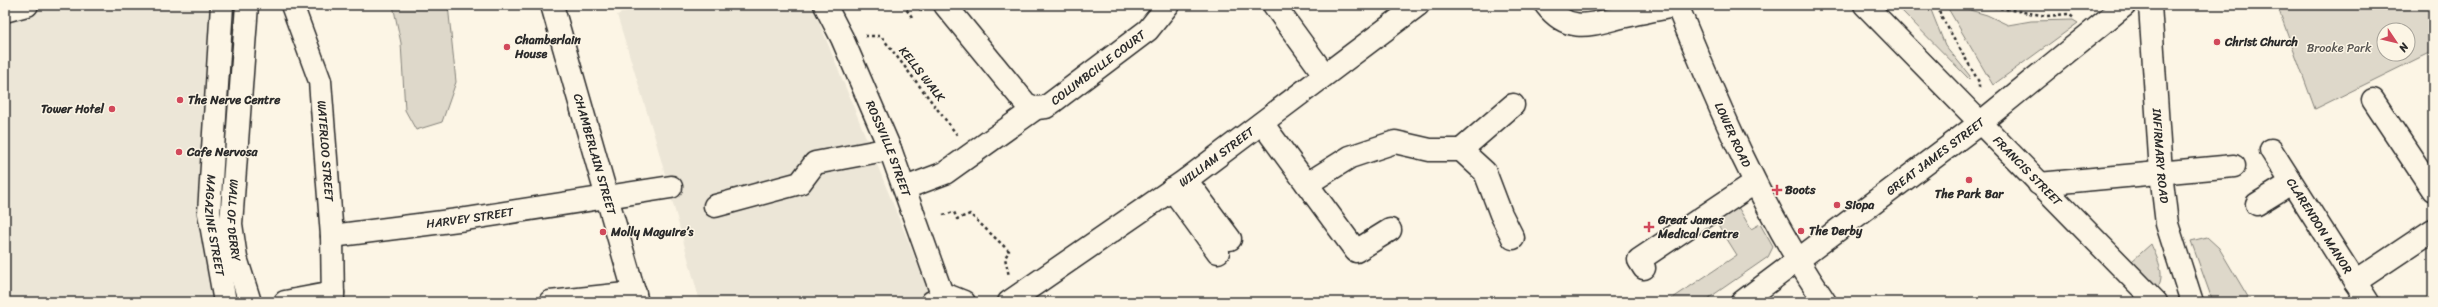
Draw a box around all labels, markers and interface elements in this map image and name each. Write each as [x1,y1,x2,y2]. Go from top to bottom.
north arrow [2376,22,2416,62]
street label: COLUMBCILLE COURT [1046,24,1152,111]
place label: Chamberlain House [514,29,581,65]
place label: Christ Church [2224,31,2298,53]
marker: Christ Church [2212,37,2222,47]
park label: Brooke Park [2307,37,2372,59]
text: N [2394,38,2414,56]
street label: KELLS WALK [893,41,951,107]
marker: Chamberlain House [502,42,512,52]
place label: The Nerve Centre [188,89,281,111]
street label: CHAMBERLAIN STREET [567,91,623,218]
marker: The Nerve Centre [175,95,185,105]
street label: ROSSVILLE STREET [859,97,918,201]
place label: Tower Hotel [41,98,105,120]
street label: LOWER ROAD [1708,99,1758,172]
street label: WATERLOO STREET [311,100,340,203]
marker: Tower Hotel [107,104,117,114]
street label: INFIRMARY ROAD [2146,106,2176,205]
street label: GREAT JAMES STREET [1881,111,1991,201]
street label: WILLIAM STREET [1174,121,1259,193]
street label: FRANCIS STREET [1987,130,2068,212]
place label: Cafe Nervosa [186,141,258,163]
marker: Cafe Nervosa [174,147,184,157]
street label: CLARENDON MANOR [2280,173,2358,278]
street label: MAGAZINE STREET [198,174,231,278]
marker: The Park Bar [1964,175,1974,185]
street label: WALL OF DERRY [220,178,248,265]
place label: Boots [1785,179,1816,201]
place label: The Park Bar [1935,183,2004,205]
marker: Boots [1772,185,1782,195]
place label: Siopa [1844,194,1875,216]
marker: Siopa [1832,200,1842,210]
street label: HARVEY STREET [425,201,516,235]
place label: Great James Medical Centre [1657,209,1739,245]
place label: The Derby [1809,220,1863,242]
place label: Molly Maguire’s [610,221,695,243]
marker: Great James Medical Centre [1643,221,1655,233]
marker: The Derby [1796,226,1806,236]
marker: Molly Maguire’s [598,227,608,237]

